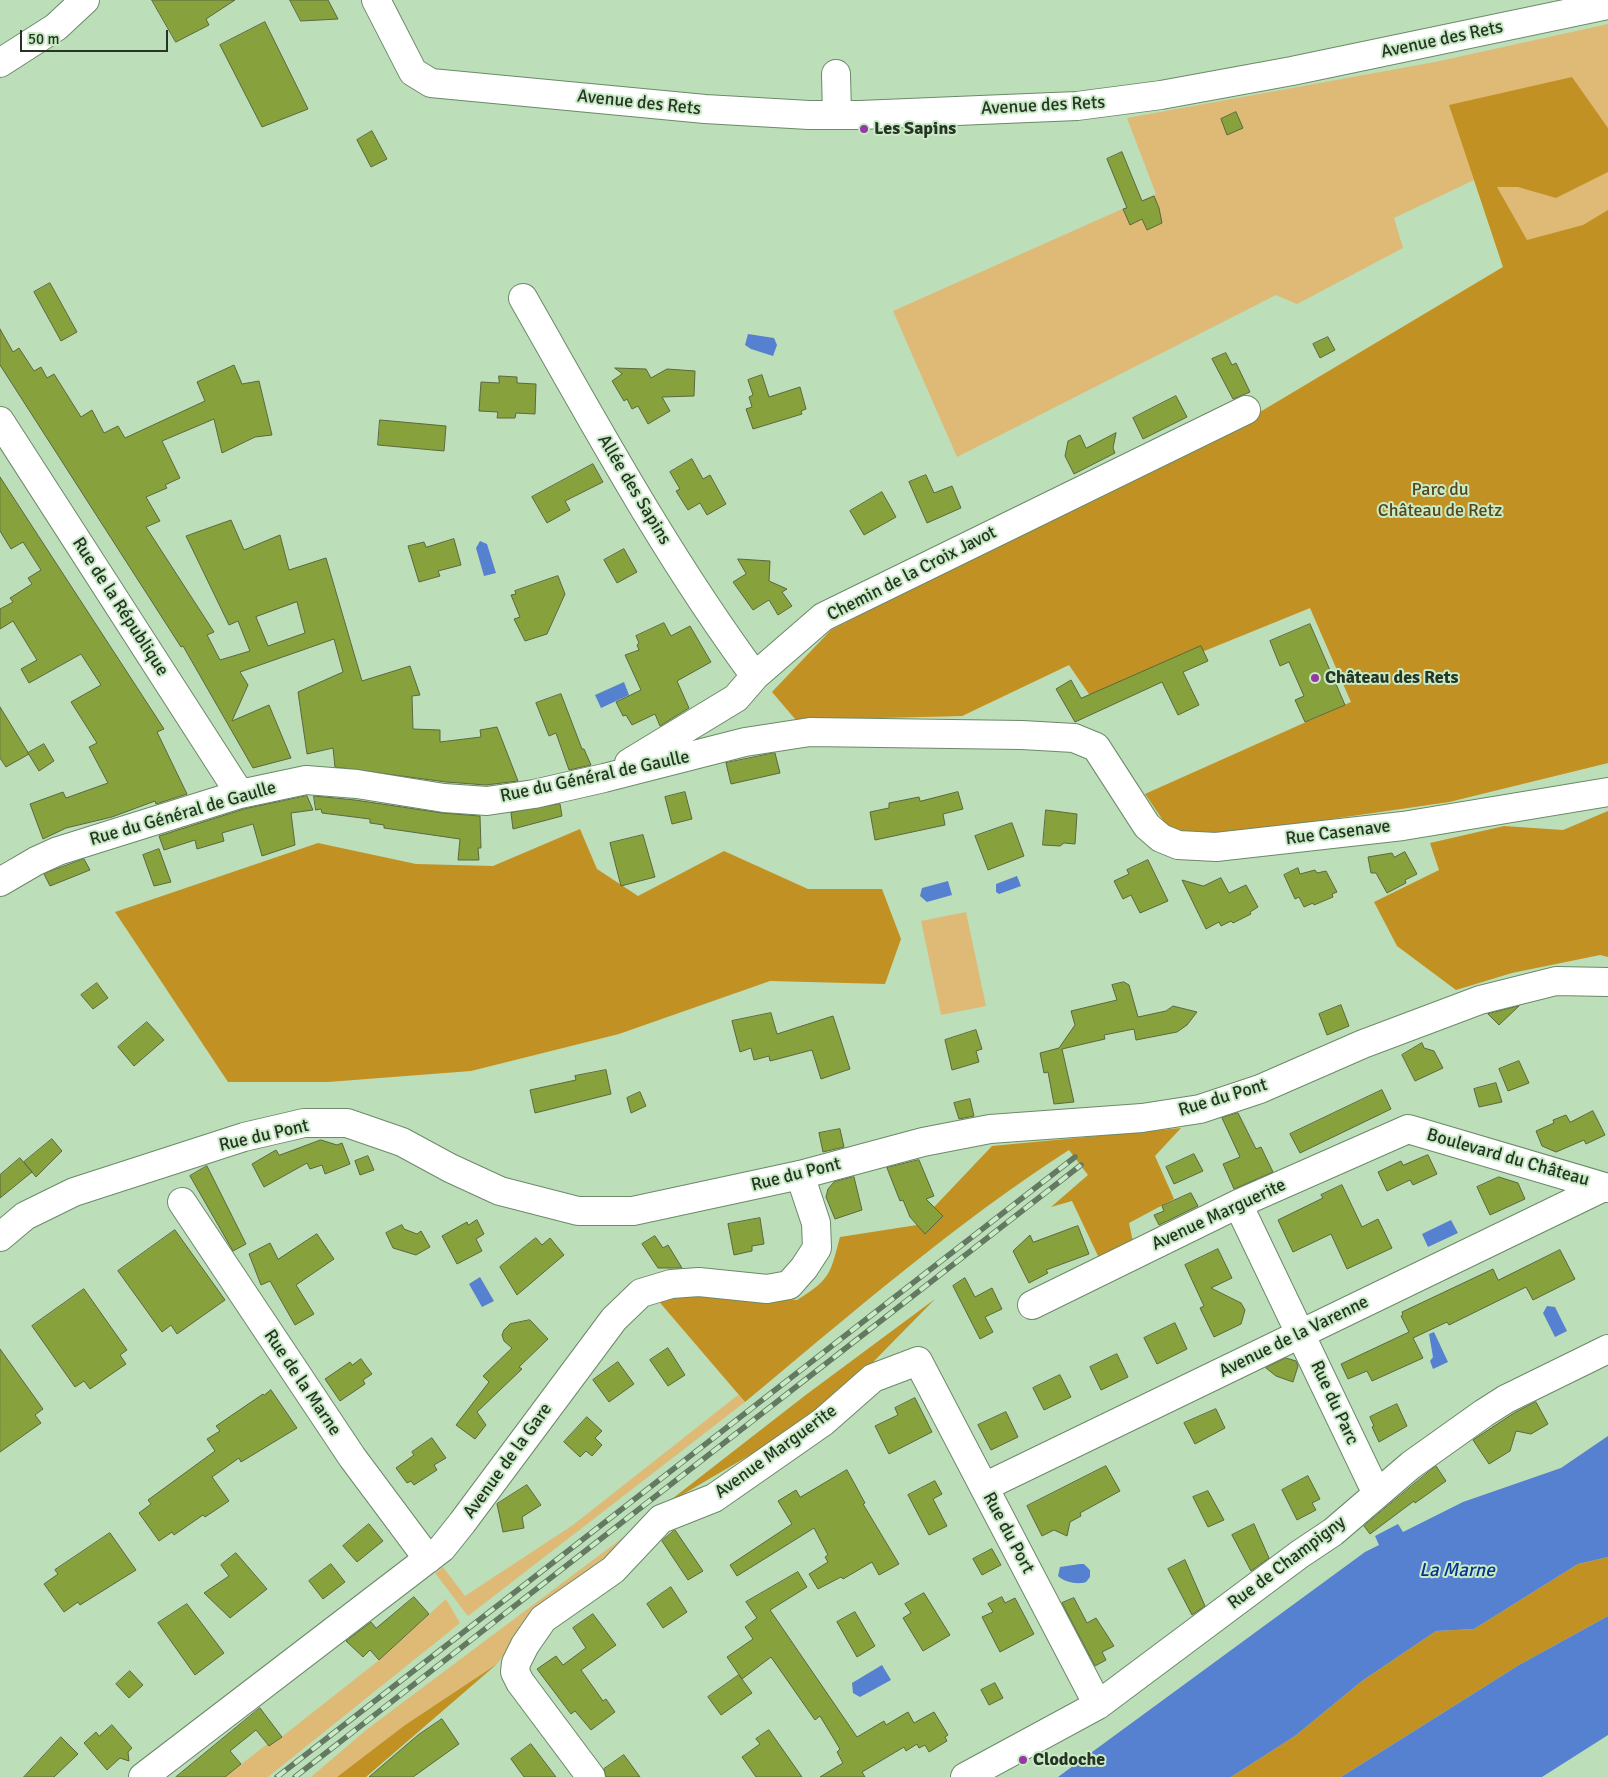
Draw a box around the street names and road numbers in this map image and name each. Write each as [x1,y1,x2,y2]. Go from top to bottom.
street label: Avenue des Rets [1379,17,1505,63]
street label: Avenue des Rets [576,86,702,120]
street label: Avenue des Rets [980,92,1106,120]
street label: Allée des Sapins [593,431,675,549]
street label: Chemin de la Croix Javot [824,522,1000,626]
street label: Rue de la République [67,534,173,680]
street label: Rue du Général de Gaulle [498,746,692,808]
street label: Rue du Général de Gaulle [87,777,279,851]
street label: Rue Casenave [1284,816,1392,850]
street label: Rue du Pont [1176,1074,1270,1122]
street label: Rue du Pont [217,1115,311,1157]
street label: Boulevard du Château [1424,1124,1592,1192]
street label: Rue du Pont [749,1153,843,1197]
street label: Avenue Marguerite [1148,1174,1290,1256]
street label: Avenue de la Varenne [1216,1291,1372,1383]
street label: Rue de la Marne [259,1326,345,1440]
street label: Rue du Parc [1305,1358,1363,1448]
street label: Avenue de la Gare [459,1399,557,1523]
street label: Avenue Marguerite [711,1400,841,1504]
street label: Rue du Port [978,1489,1038,1577]
street label: Rue de Champigny [1224,1512,1350,1614]

